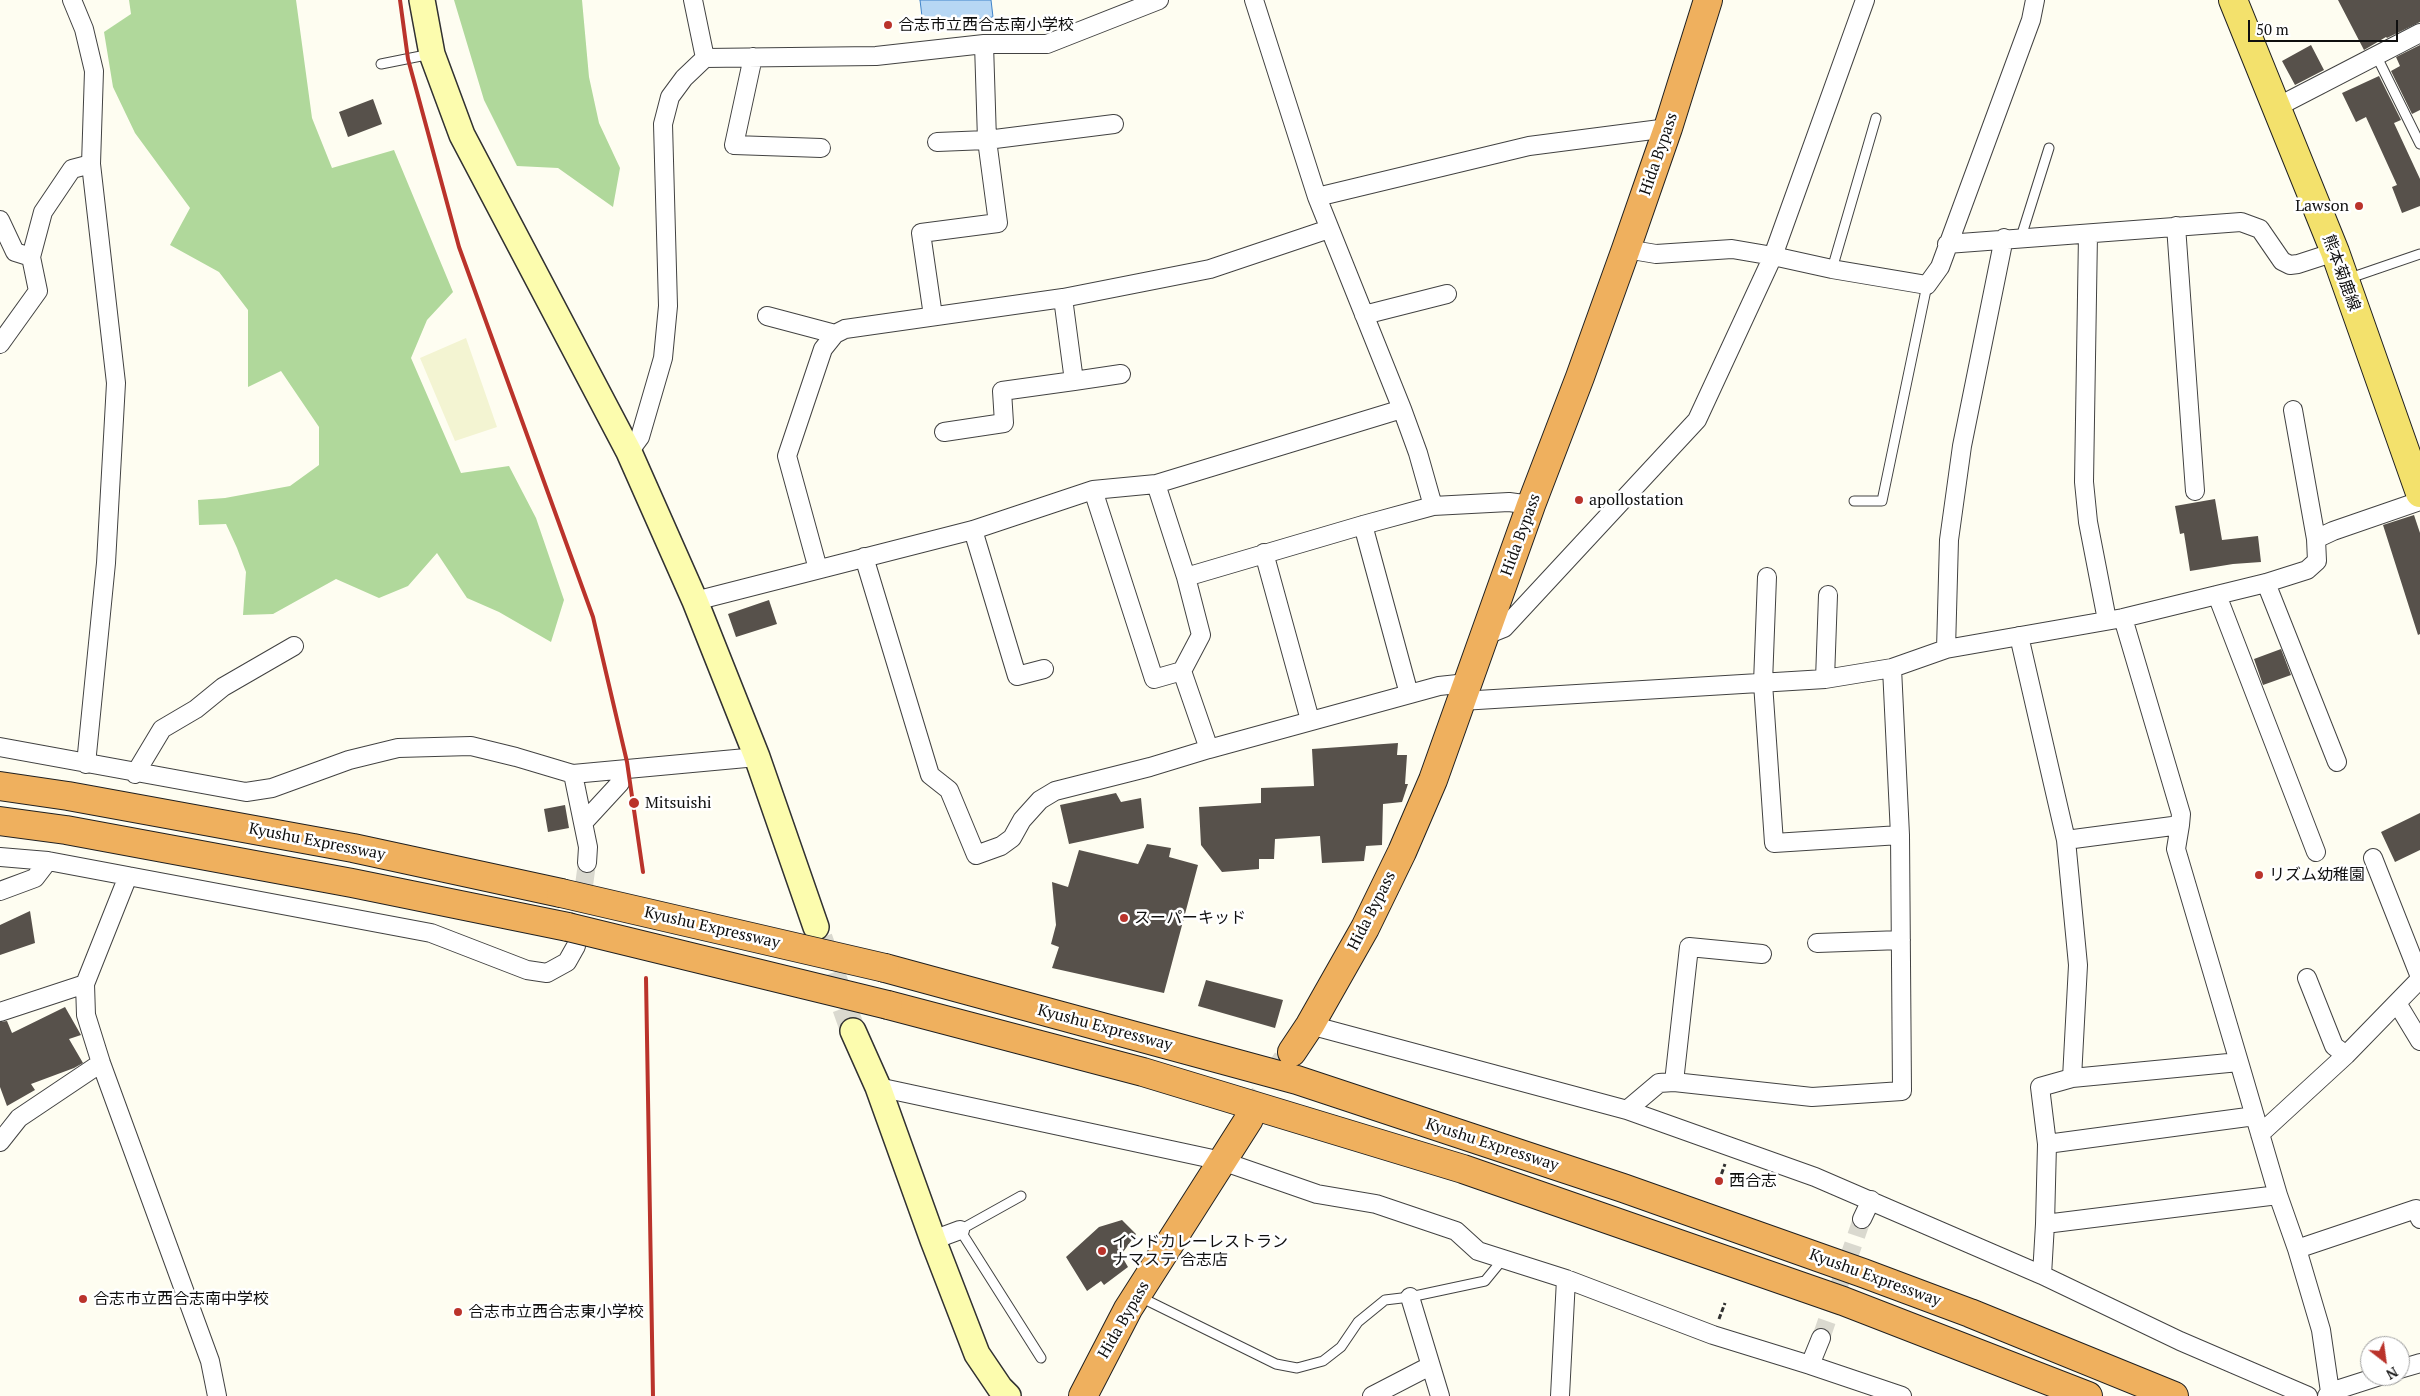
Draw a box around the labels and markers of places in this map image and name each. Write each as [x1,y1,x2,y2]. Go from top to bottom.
place label: 合志市立西合志南小学校 [898,15,1074,35]
marker: 合志市立西合志南小学校 [882,19,894,31]
place label: Lawson [2295,196,2349,216]
marker: Lawson [2353,200,2365,212]
place label: apollostation [1589,490,1684,510]
marker: apollostation [1573,494,1585,506]
place label: Mitsuishi [645,793,712,813]
marker: Mitsuishi [627,796,641,810]
place label: リズム幼稚園 [2269,865,2365,885]
marker: リズム幼稚園 [2253,869,2265,881]
place label: スーパーキッド [1134,908,1246,928]
marker: スーパーキッド [1118,912,1130,924]
place label: 西合志 [1729,1171,1777,1191]
marker: 西合志 [1713,1175,1725,1187]
place label: インドカレーレストラン ナマステ 合志店 [1112,1232,1288,1270]
marker: インドカレーレストラン ナマステ 合志店 [1096,1245,1108,1257]
place label: 合志市立西合志南中学校 [93,1289,269,1309]
marker: 合志市立西合志南中学校 [77,1293,89,1305]
place label: 合志市立西合志東小学校 [468,1302,644,1322]
marker: 合志市立西合志東小学校 [452,1306,464,1318]

